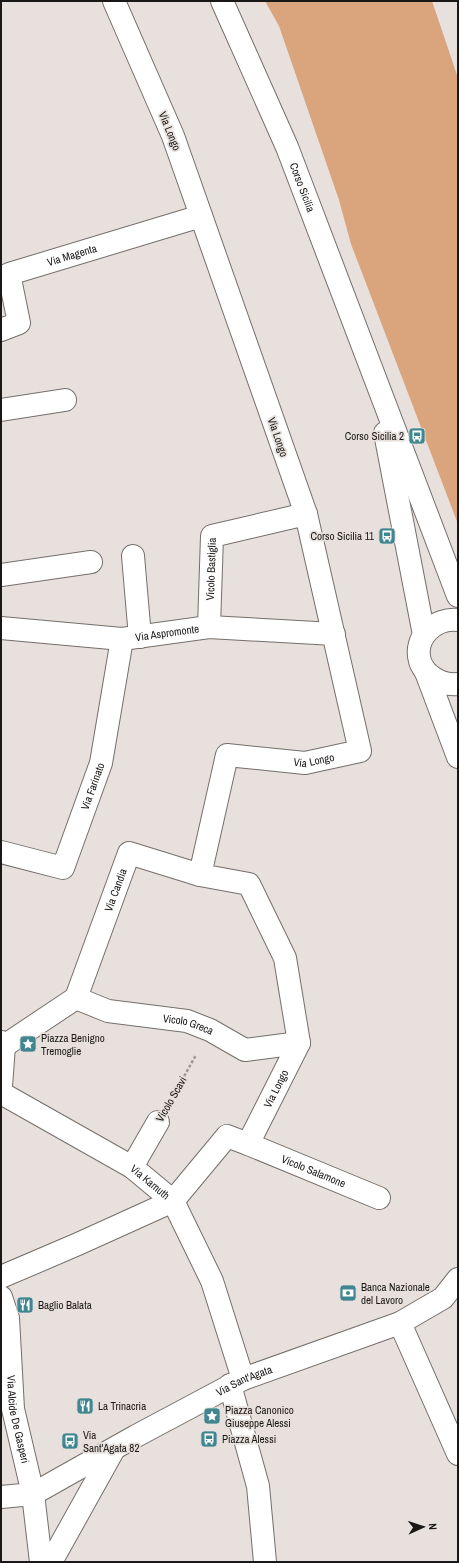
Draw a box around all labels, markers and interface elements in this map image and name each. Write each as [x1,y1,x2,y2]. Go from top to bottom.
street label: Via Longo [156,109,184,153]
street label: Corso Sicilia [287,161,318,214]
street label: Via Magenta [45,241,98,269]
street label: Via Longo [265,415,291,459]
bus stop icon: Corso Sicilia 2 [407,426,427,446]
place label: Corso Sicilia 2 [345,429,404,443]
bus stop icon: Corso Sicilia 11 [377,526,397,546]
place label: Corso Sicilia 11 [310,529,374,543]
street label: Vicolo Bastiglia [203,537,219,601]
street label: Via Aspromonte [134,621,200,644]
street label: Via Longo [293,750,336,770]
street label: Via Farinato [78,761,108,812]
street label: Via Candia [101,866,130,914]
street label: Vicolo Greca [162,1011,216,1038]
place label: Piazza Benigno Tremoglie [41,1031,105,1058]
place icon: Piazza Benigno Tremoglie [18,1034,38,1054]
street label: Via Longo [260,1067,291,1110]
street label: Vicolo Scavi [152,1074,190,1124]
street label: Vicolo Salamone [279,1152,348,1191]
street label: Via Kamuth [128,1162,173,1202]
place label: Banca Nazionale del Lavoro [361,1280,430,1307]
bank icon: Banca Nazionale del Lavoro [338,1283,358,1303]
restaurant icon: Baglio Balata [15,1295,35,1315]
place label: Baglio Balata [38,1298,92,1312]
street label: Via Sant'Agata [214,1362,274,1399]
street label: Via Alcide De Gasperi [4,1375,33,1465]
restaurant icon: La Trinacria [75,1396,95,1416]
place label: La Trinacria [98,1399,146,1413]
place label: Piazza Canonico Giuseppe Alessi [225,1403,294,1430]
place icon: Piazza Canonico Giuseppe Alessi [202,1406,222,1426]
place label: Via Sant'Agata 82 [83,1428,139,1455]
bus stop icon: Piazza Alessi [199,1429,219,1449]
bus stop icon: Via Sant'Agata 82 [60,1431,80,1451]
place label: Piazza Alessi [222,1432,276,1446]
north arrow [403,1507,443,1547]
text: N [426,1523,440,1530]

